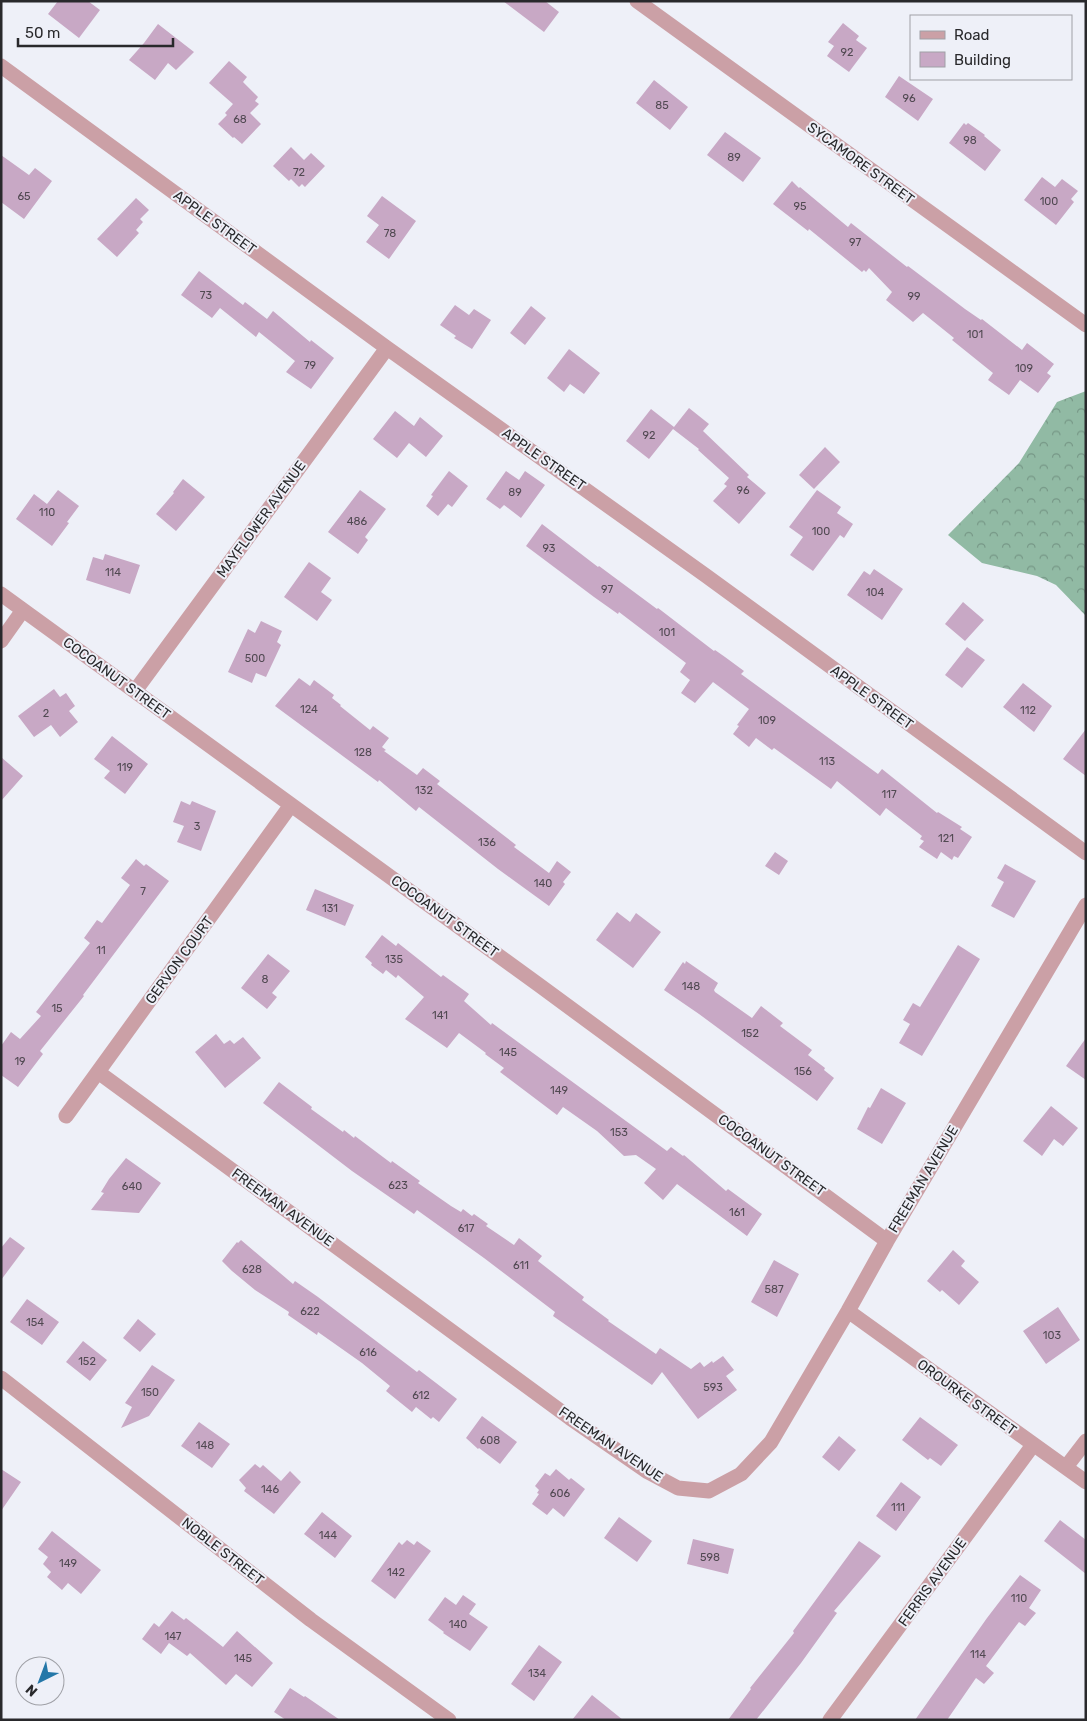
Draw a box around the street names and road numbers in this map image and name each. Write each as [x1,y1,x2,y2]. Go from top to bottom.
street label: SYCAMORE STREET [804,119,918,208]
street label: APPLE STREET [170,187,259,258]
street label: APPLE STREET [499,424,589,495]
street label: MAYFLOWER AVENUE [213,458,309,581]
street label: COCOANUT STREET [60,634,174,723]
street label: APPLE STREET [827,662,916,733]
street label: COCOANUT STREET [388,872,502,961]
street label: GERVON COURT [142,913,217,1007]
street label: COCOANUT STREET [715,1111,829,1200]
street label: FREEMAN AVENUE [885,1123,962,1236]
street label: FREEMAN AVENUE [228,1165,337,1250]
street label: OROURKE STREET [914,1356,1020,1439]
street label: FREEMAN AVENUE [555,1403,666,1486]
street label: NOBLE STREET [178,1514,267,1589]
street label: FERRIS AVENUE [895,1535,970,1630]

